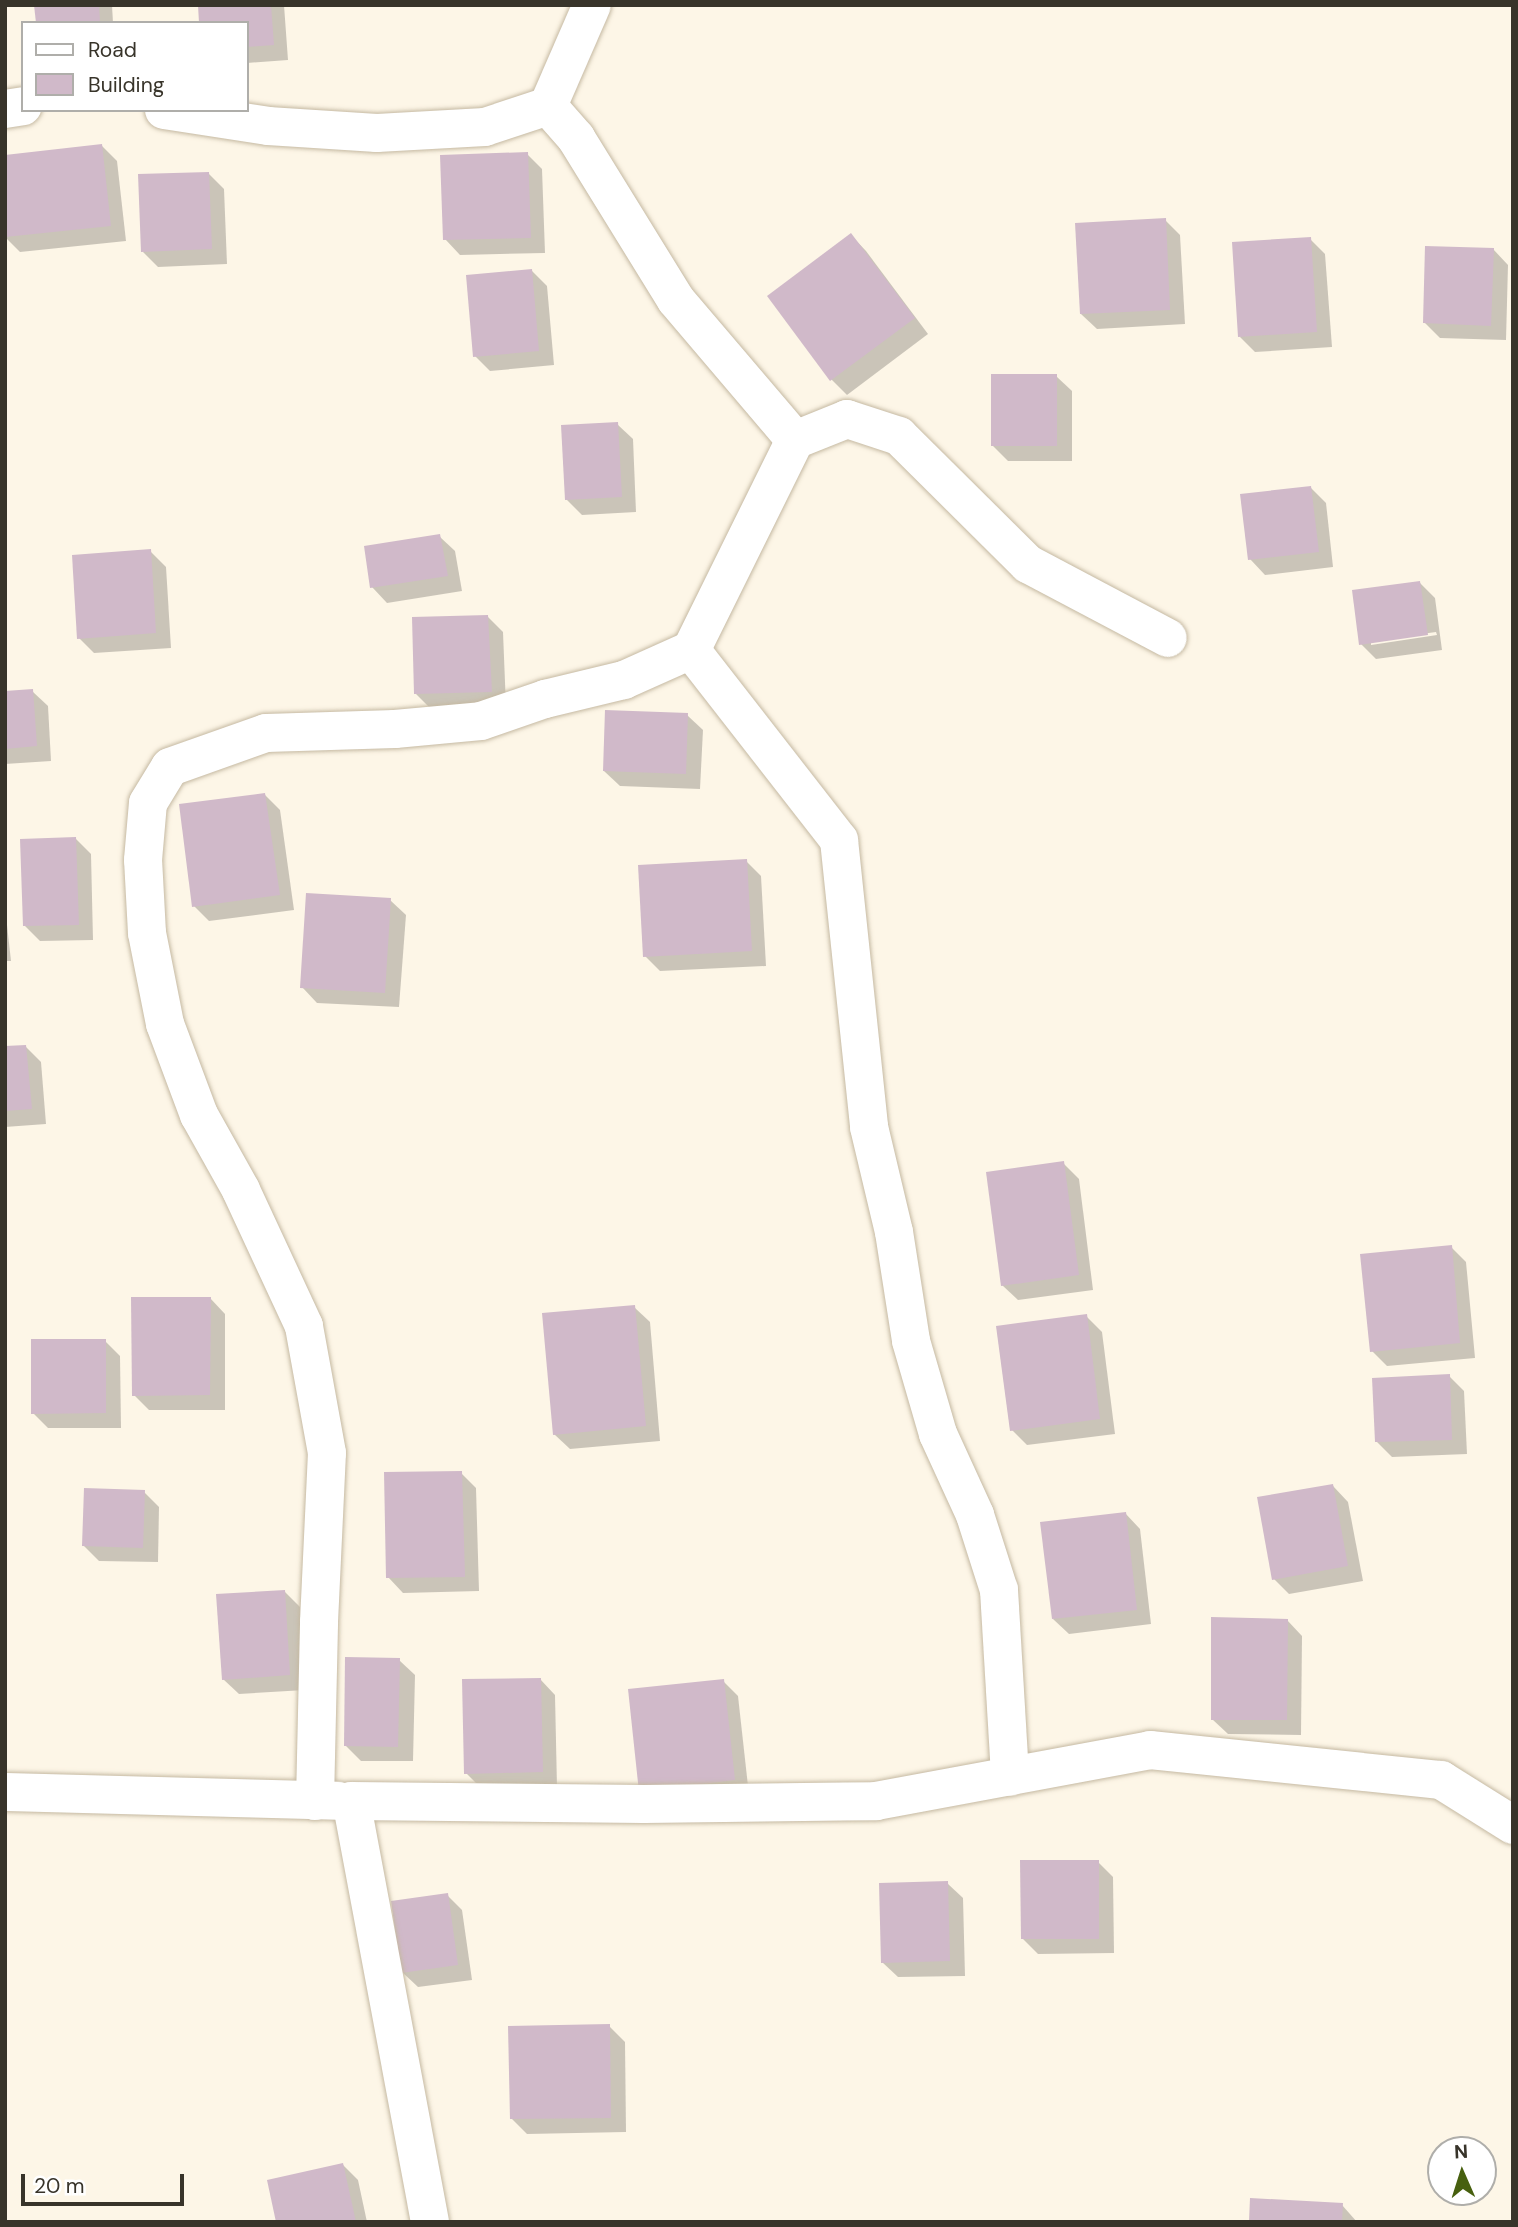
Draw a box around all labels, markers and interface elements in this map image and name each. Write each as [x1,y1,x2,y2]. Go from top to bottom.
legend [21,21,248,112]
text: Road [88,36,137,64]
text: Building [88,71,164,99]
north arrow [1427,2136,1497,2206]
text: N [1453,2139,1469,2164]
scale bar [24,2160,187,2204]
text: 20 m [34,2172,85,2200]

